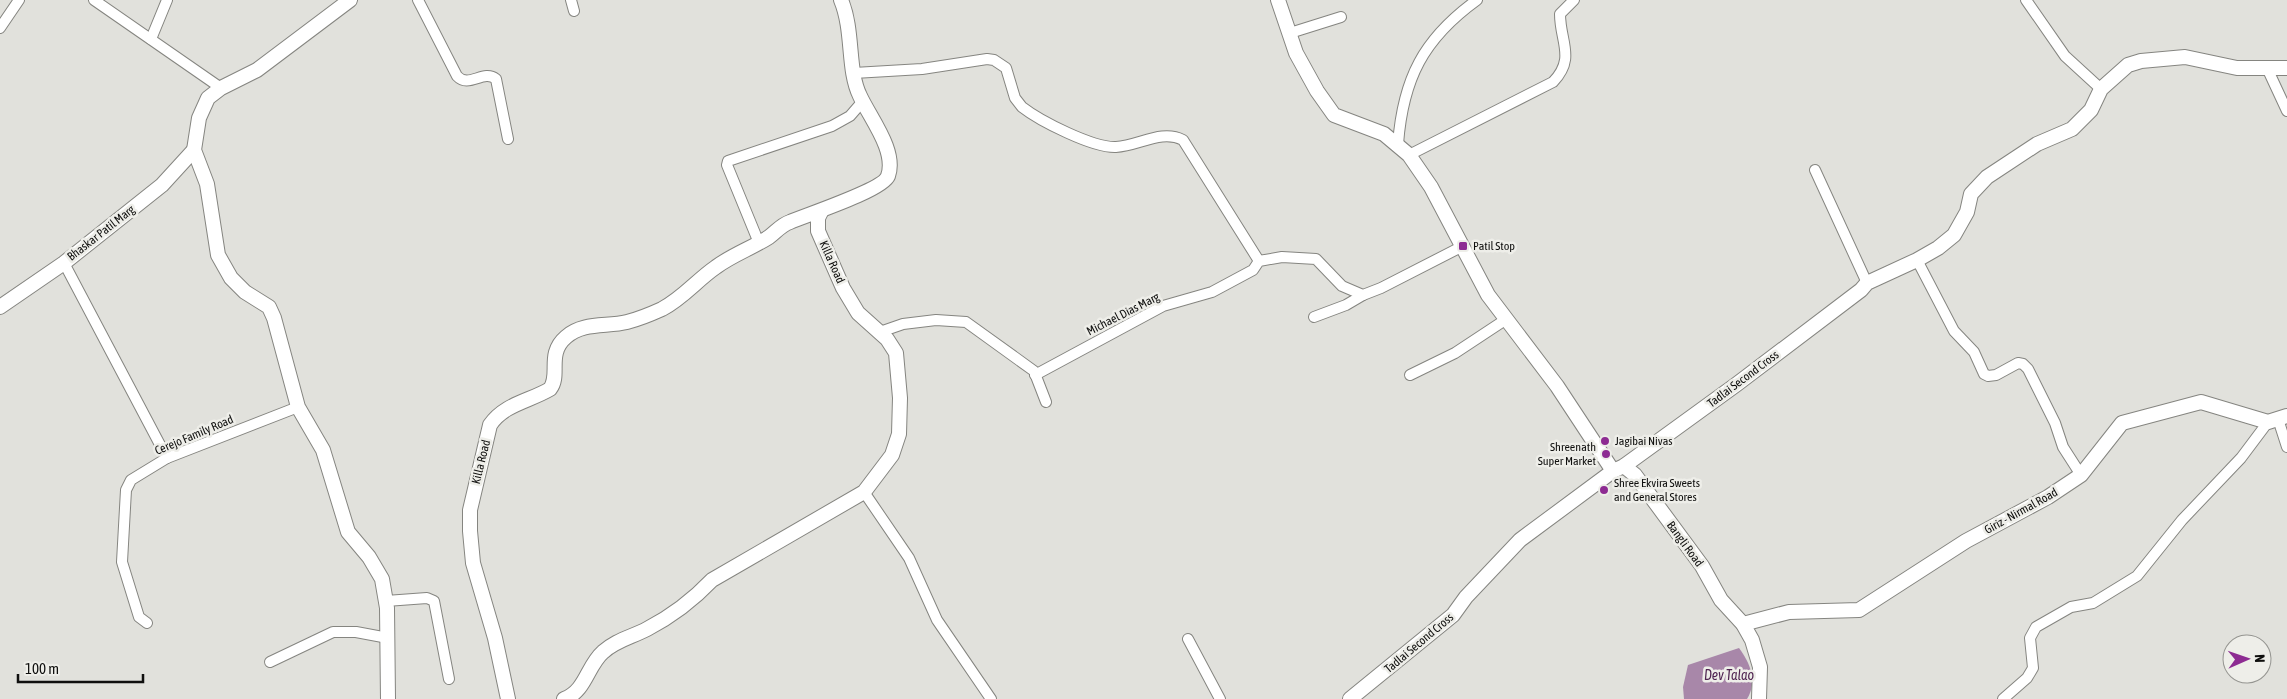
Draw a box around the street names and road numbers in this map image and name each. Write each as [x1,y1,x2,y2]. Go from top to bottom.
street label: Bhaskar Patil Marg [65,202,138,264]
street label: Killa Road [816,239,848,285]
street label: Michael Dias Marg [1084,289,1162,338]
street label: Tadlai Second Cross [1705,348,1781,410]
street label: Cerejo Family Road [153,412,235,458]
street label: Killa Road [469,438,493,486]
street label: Giriz - Nirmal Road [1982,485,2060,537]
street label: Bangli Road [1664,519,1706,569]
street label: Tadlai Second Cross [1382,610,1456,676]

